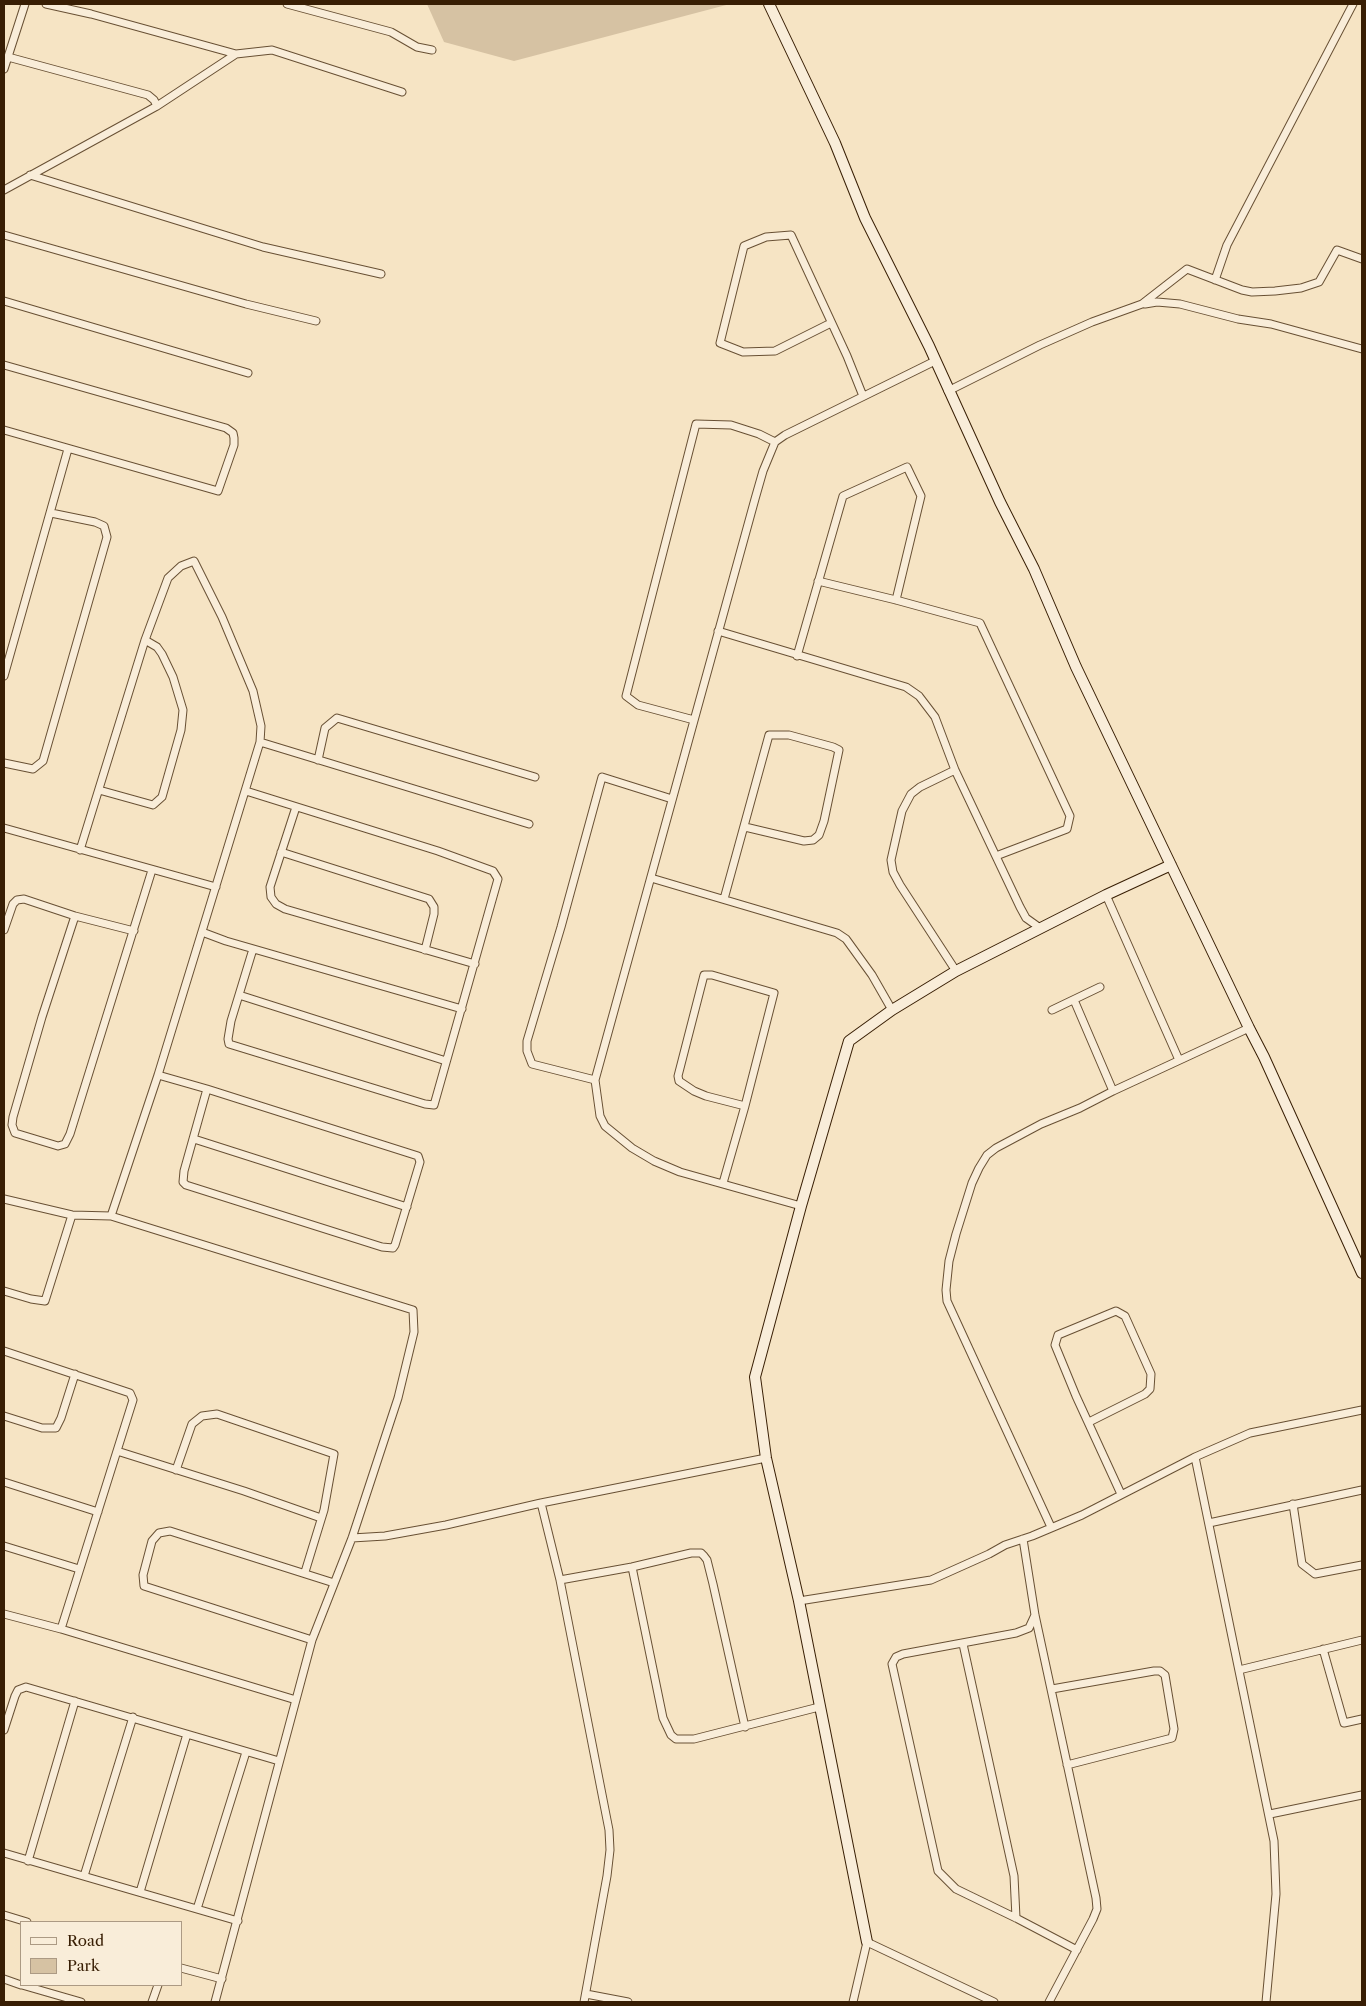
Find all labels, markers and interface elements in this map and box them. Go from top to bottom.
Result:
legend [20,1921,182,1986]
text: Road [67,1931,104,1950]
text: Park [67,1956,100,1975]

